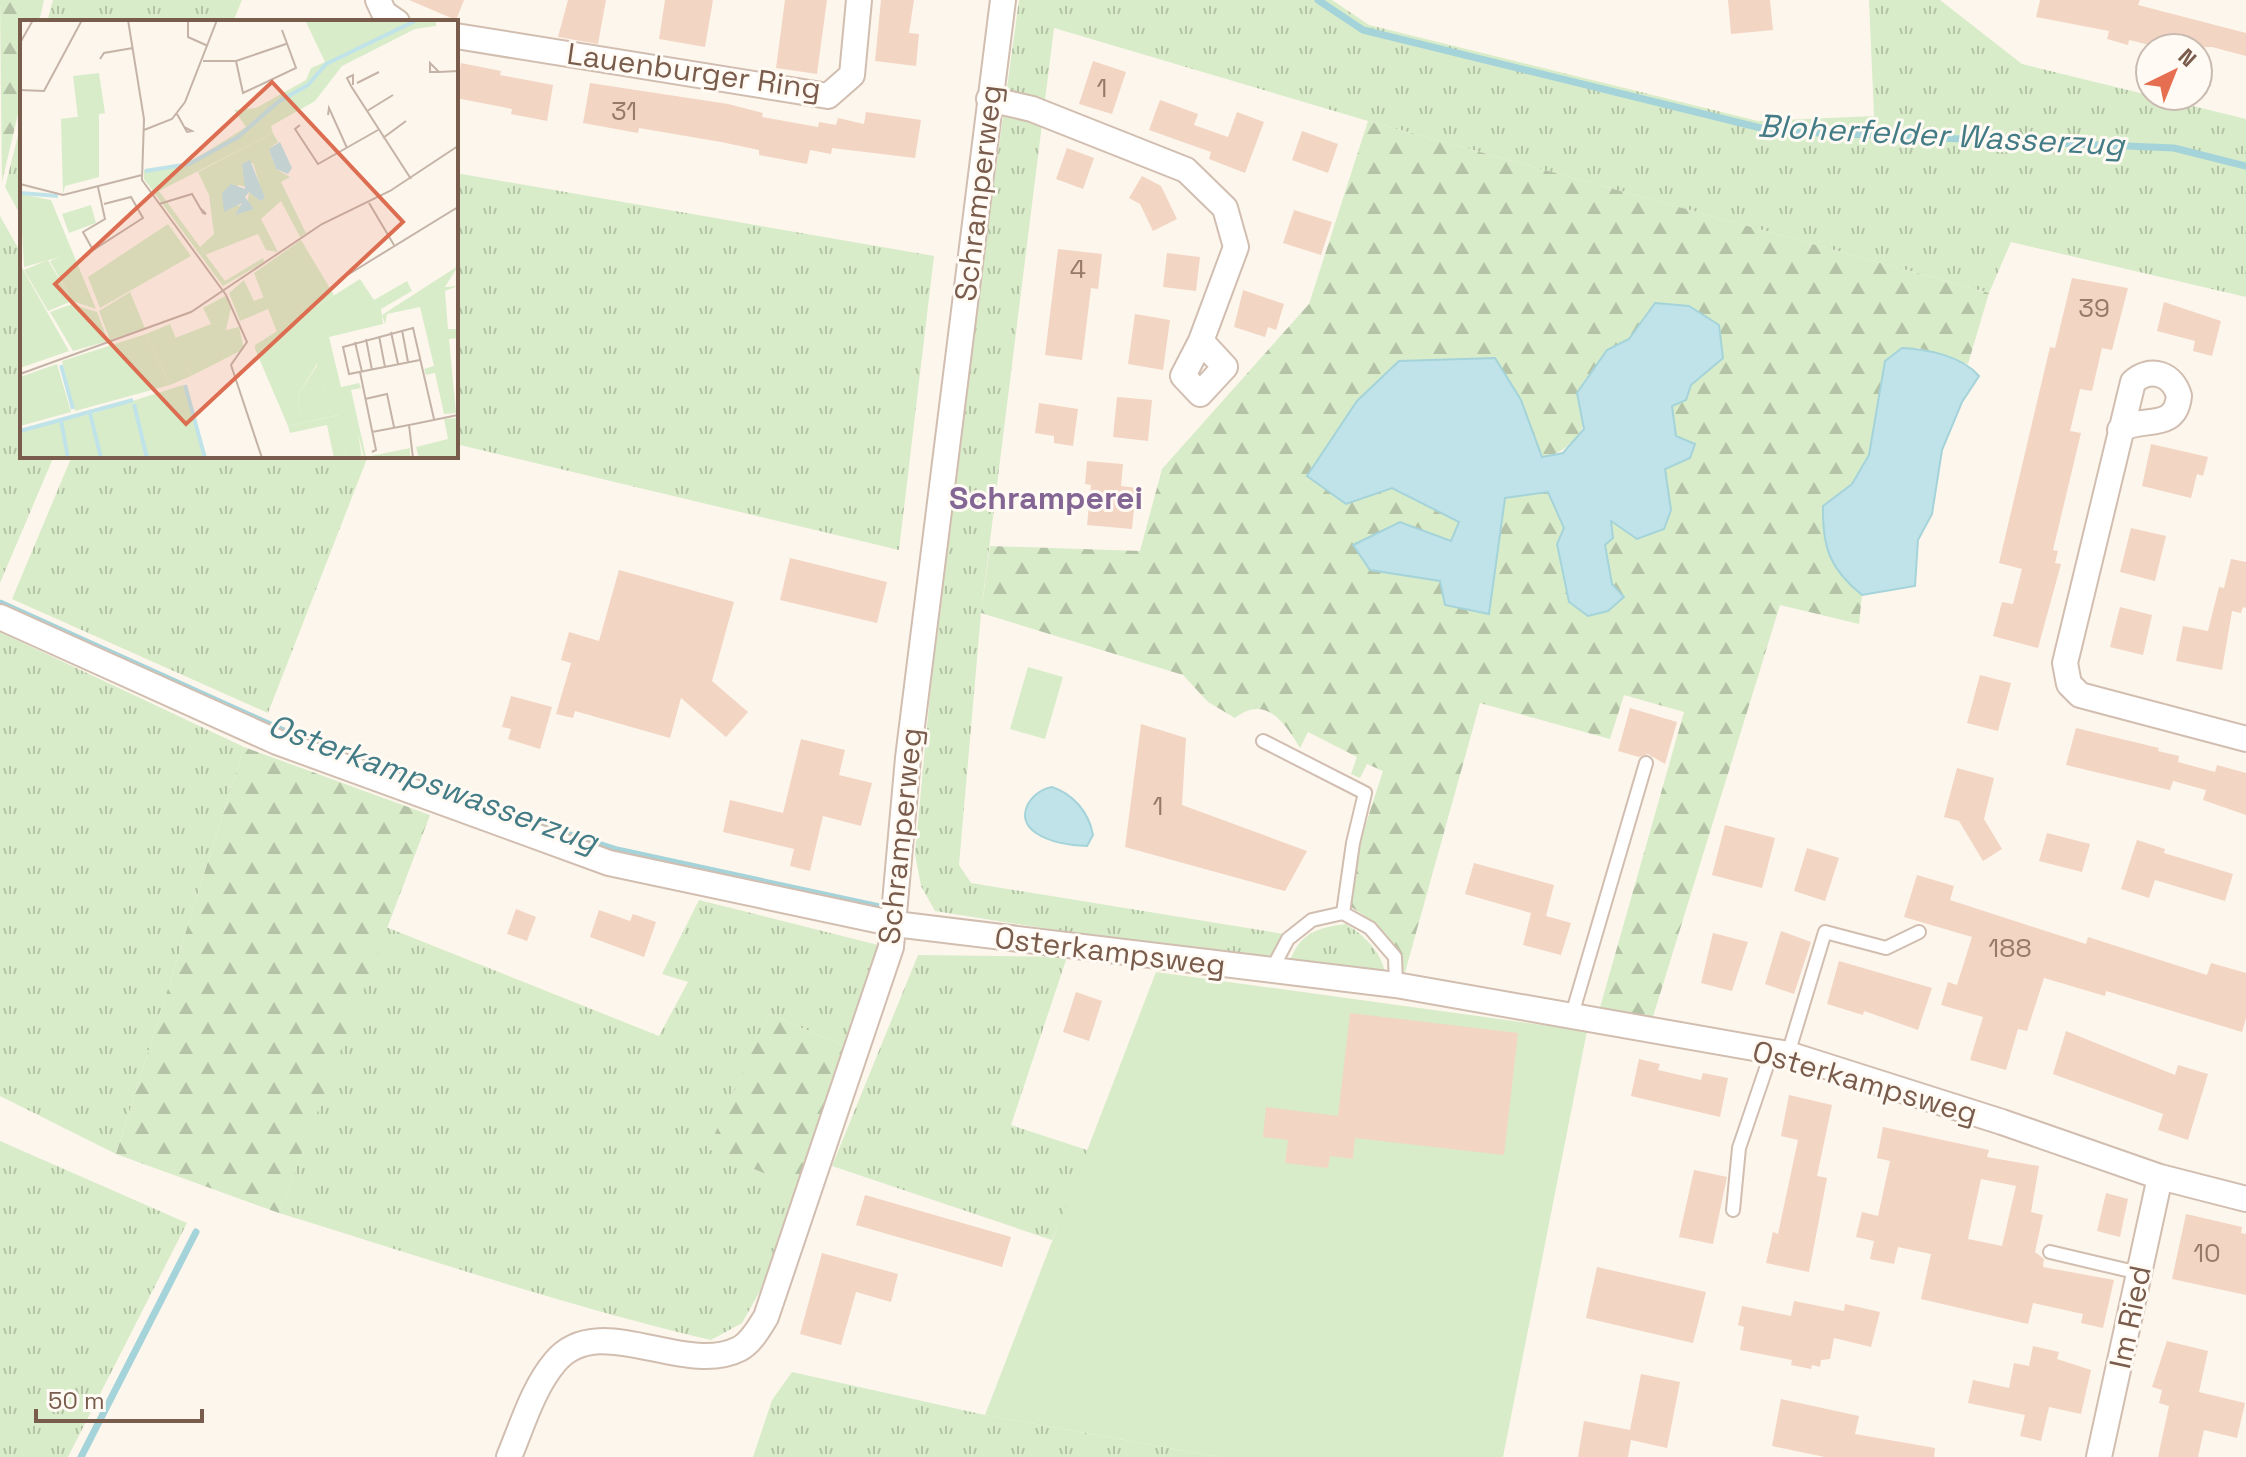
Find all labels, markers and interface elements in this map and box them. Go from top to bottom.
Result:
inset map [20,20,458,458]
north arrow [2134,32,2214,112]
street label: Lauenburger Ring [564,34,824,108]
text: N [2173,42,2203,73]
house number: 1 [1097,71,1107,105]
street label: Schramperweg [945,83,1011,303]
house number: 31 [611,94,637,128]
water label: Bloherfelder Wasserzug [1757,105,2127,165]
house number: 4 [1070,252,1086,286]
house number: 39 [2078,291,2110,325]
district label: Schramperei [949,478,1143,518]
water label: Osterkampswasserzug [263,705,605,862]
street label: Schramperweg [869,726,931,946]
house number: 1 [1153,789,1163,823]
street label: Osterkampsweg [992,917,1228,985]
house number: 188 [1988,931,2032,965]
street label: Osterkampsweg [1748,1031,1982,1133]
house number: 10 [2193,1236,2221,1270]
street label: Im Ried [2100,1262,2160,1372]
scale bar [36,1373,202,1423]
text: 50 m [48,1385,105,1416]

